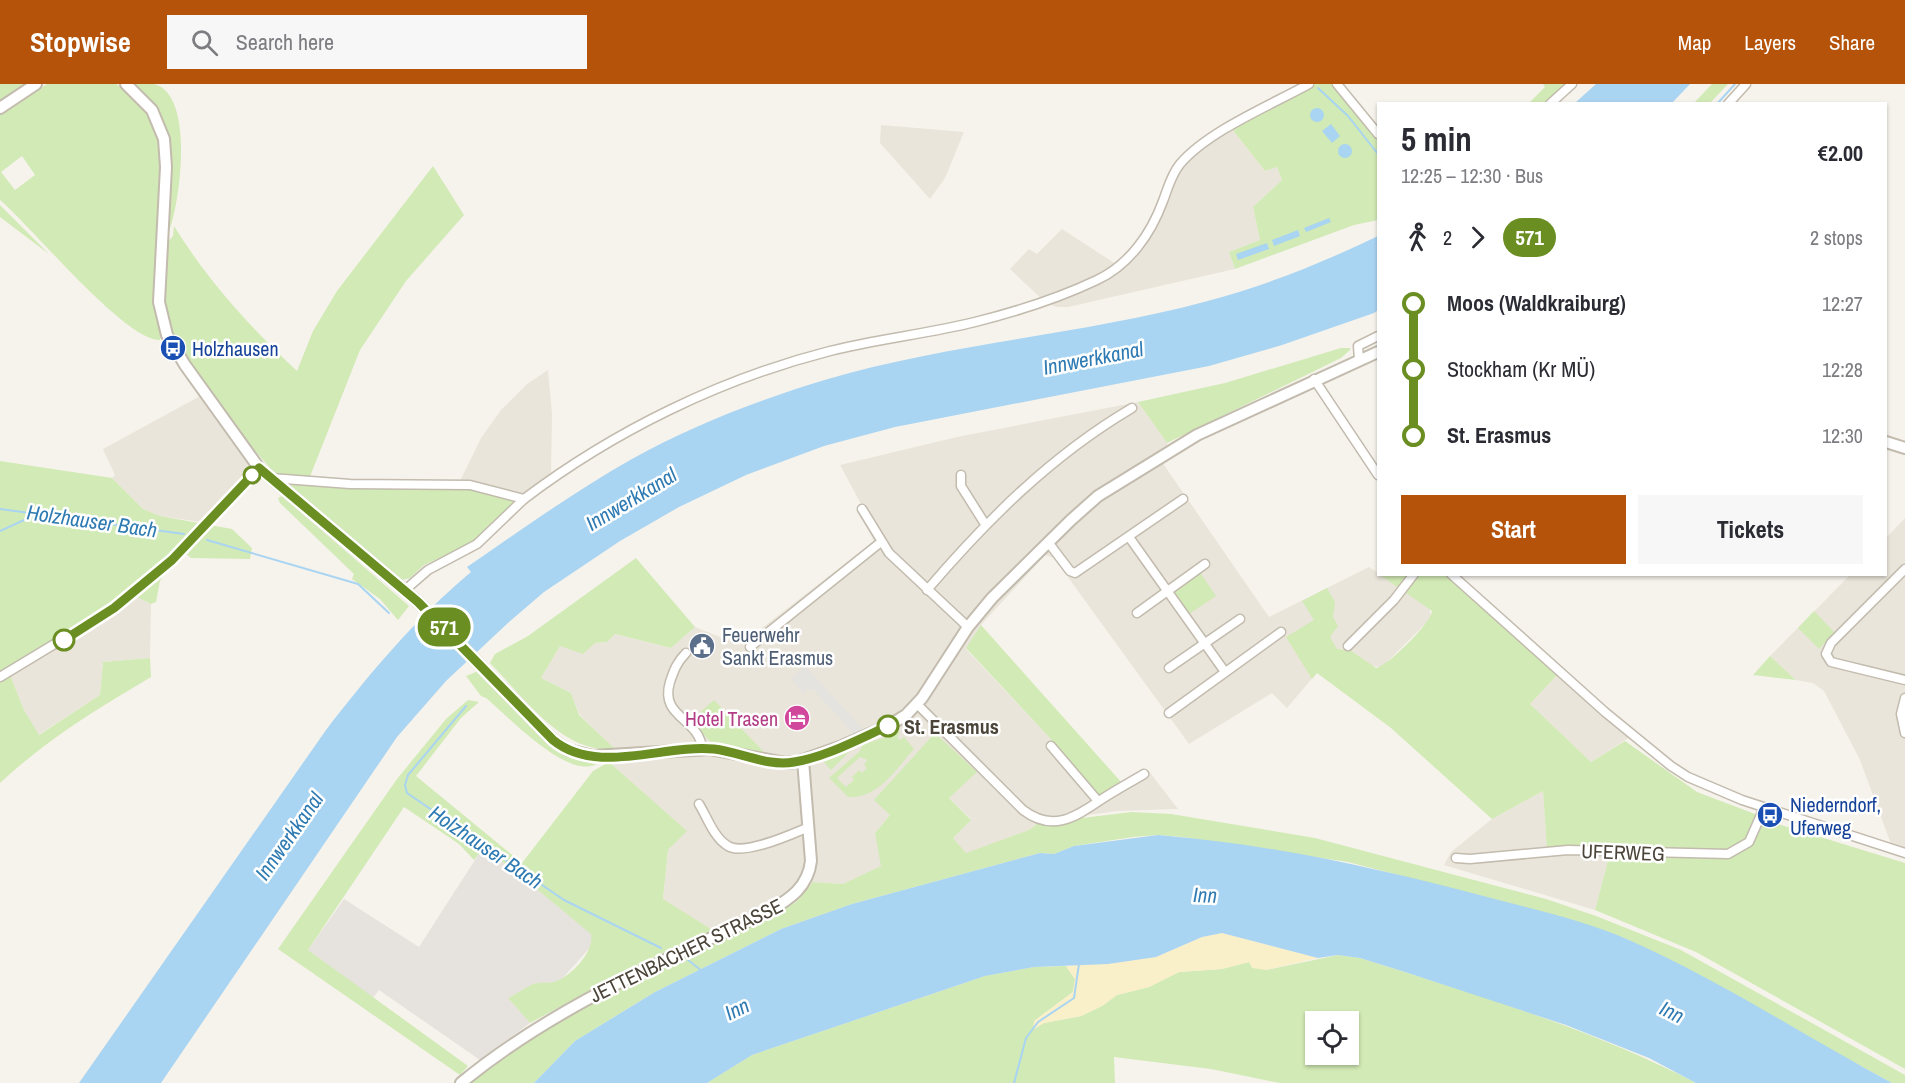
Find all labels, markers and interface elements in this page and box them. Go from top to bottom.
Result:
search box [167,15,587,69]
text: Stopwise [30,23,131,61]
icon: search [188,26,221,59]
text: Search here [236,27,334,57]
text: Map [1678,28,1711,57]
text: Layers [1744,28,1796,57]
text: Share [1829,28,1875,57]
text: 5 min [1401,117,1472,161]
text: €2.00 [1818,138,1863,168]
text: 12:25 – 12:30 · Bus [1401,162,1543,189]
icon: walk [1401,221,1434,254]
icon: forward [1461,221,1494,254]
text: 571 [1515,223,1544,252]
text: 2 [1443,224,1452,251]
text: 2 stops [1810,224,1863,251]
text: Moos (Waldkraiburg) [1447,288,1626,318]
text: 12:27 [1822,290,1863,317]
bus stop icon: Holzhausen [158,333,188,363]
water label: Innwerkkanal [1040,334,1147,382]
place label: Holzhausen [192,335,279,362]
text: Stockham (Kr MÜ) [1447,354,1595,384]
text: 12:28 [1822,356,1863,383]
text: St. Erasmus [1447,420,1551,450]
text: 12:30 [1822,422,1863,449]
water label: Innwerkkanal [580,460,683,538]
unlabelled marker [243,466,261,484]
button: Start [1401,495,1626,564]
button: Tickets [1638,495,1863,564]
water label: Holzhauser Bach [25,498,159,544]
line badge: 571 [410,608,478,646]
text: 571 [430,613,458,642]
place label: Feuerwehr Sankt Erasmus [722,621,833,671]
unlabelled marker [53,629,75,651]
public building icon: Feuerwehr Sankt Erasmus [687,631,717,661]
hotel icon: Hotel Trasen [782,703,812,733]
place label: Hotel Trasen [685,705,778,732]
place label: St. Erasmus [904,713,999,740]
marker: St. Erasmus [877,715,899,737]
water label: Innwerkkanal [248,785,331,886]
place label: Niederndorf, Uferweg [1790,791,1881,841]
water label: Holzhauser Bach [424,798,548,896]
bus stop icon: Niederndorf, Uferweg [1755,800,1785,830]
street label: UFERWEG [1581,837,1665,867]
water label: Inn [1193,880,1217,910]
street label: JETTENBACHER STRASSE [585,892,787,1008]
water label: Inn [720,991,754,1027]
water label: Inn [1655,994,1689,1030]
map controls [1305,1011,1359,1065]
button: locate [1305,1011,1359,1065]

